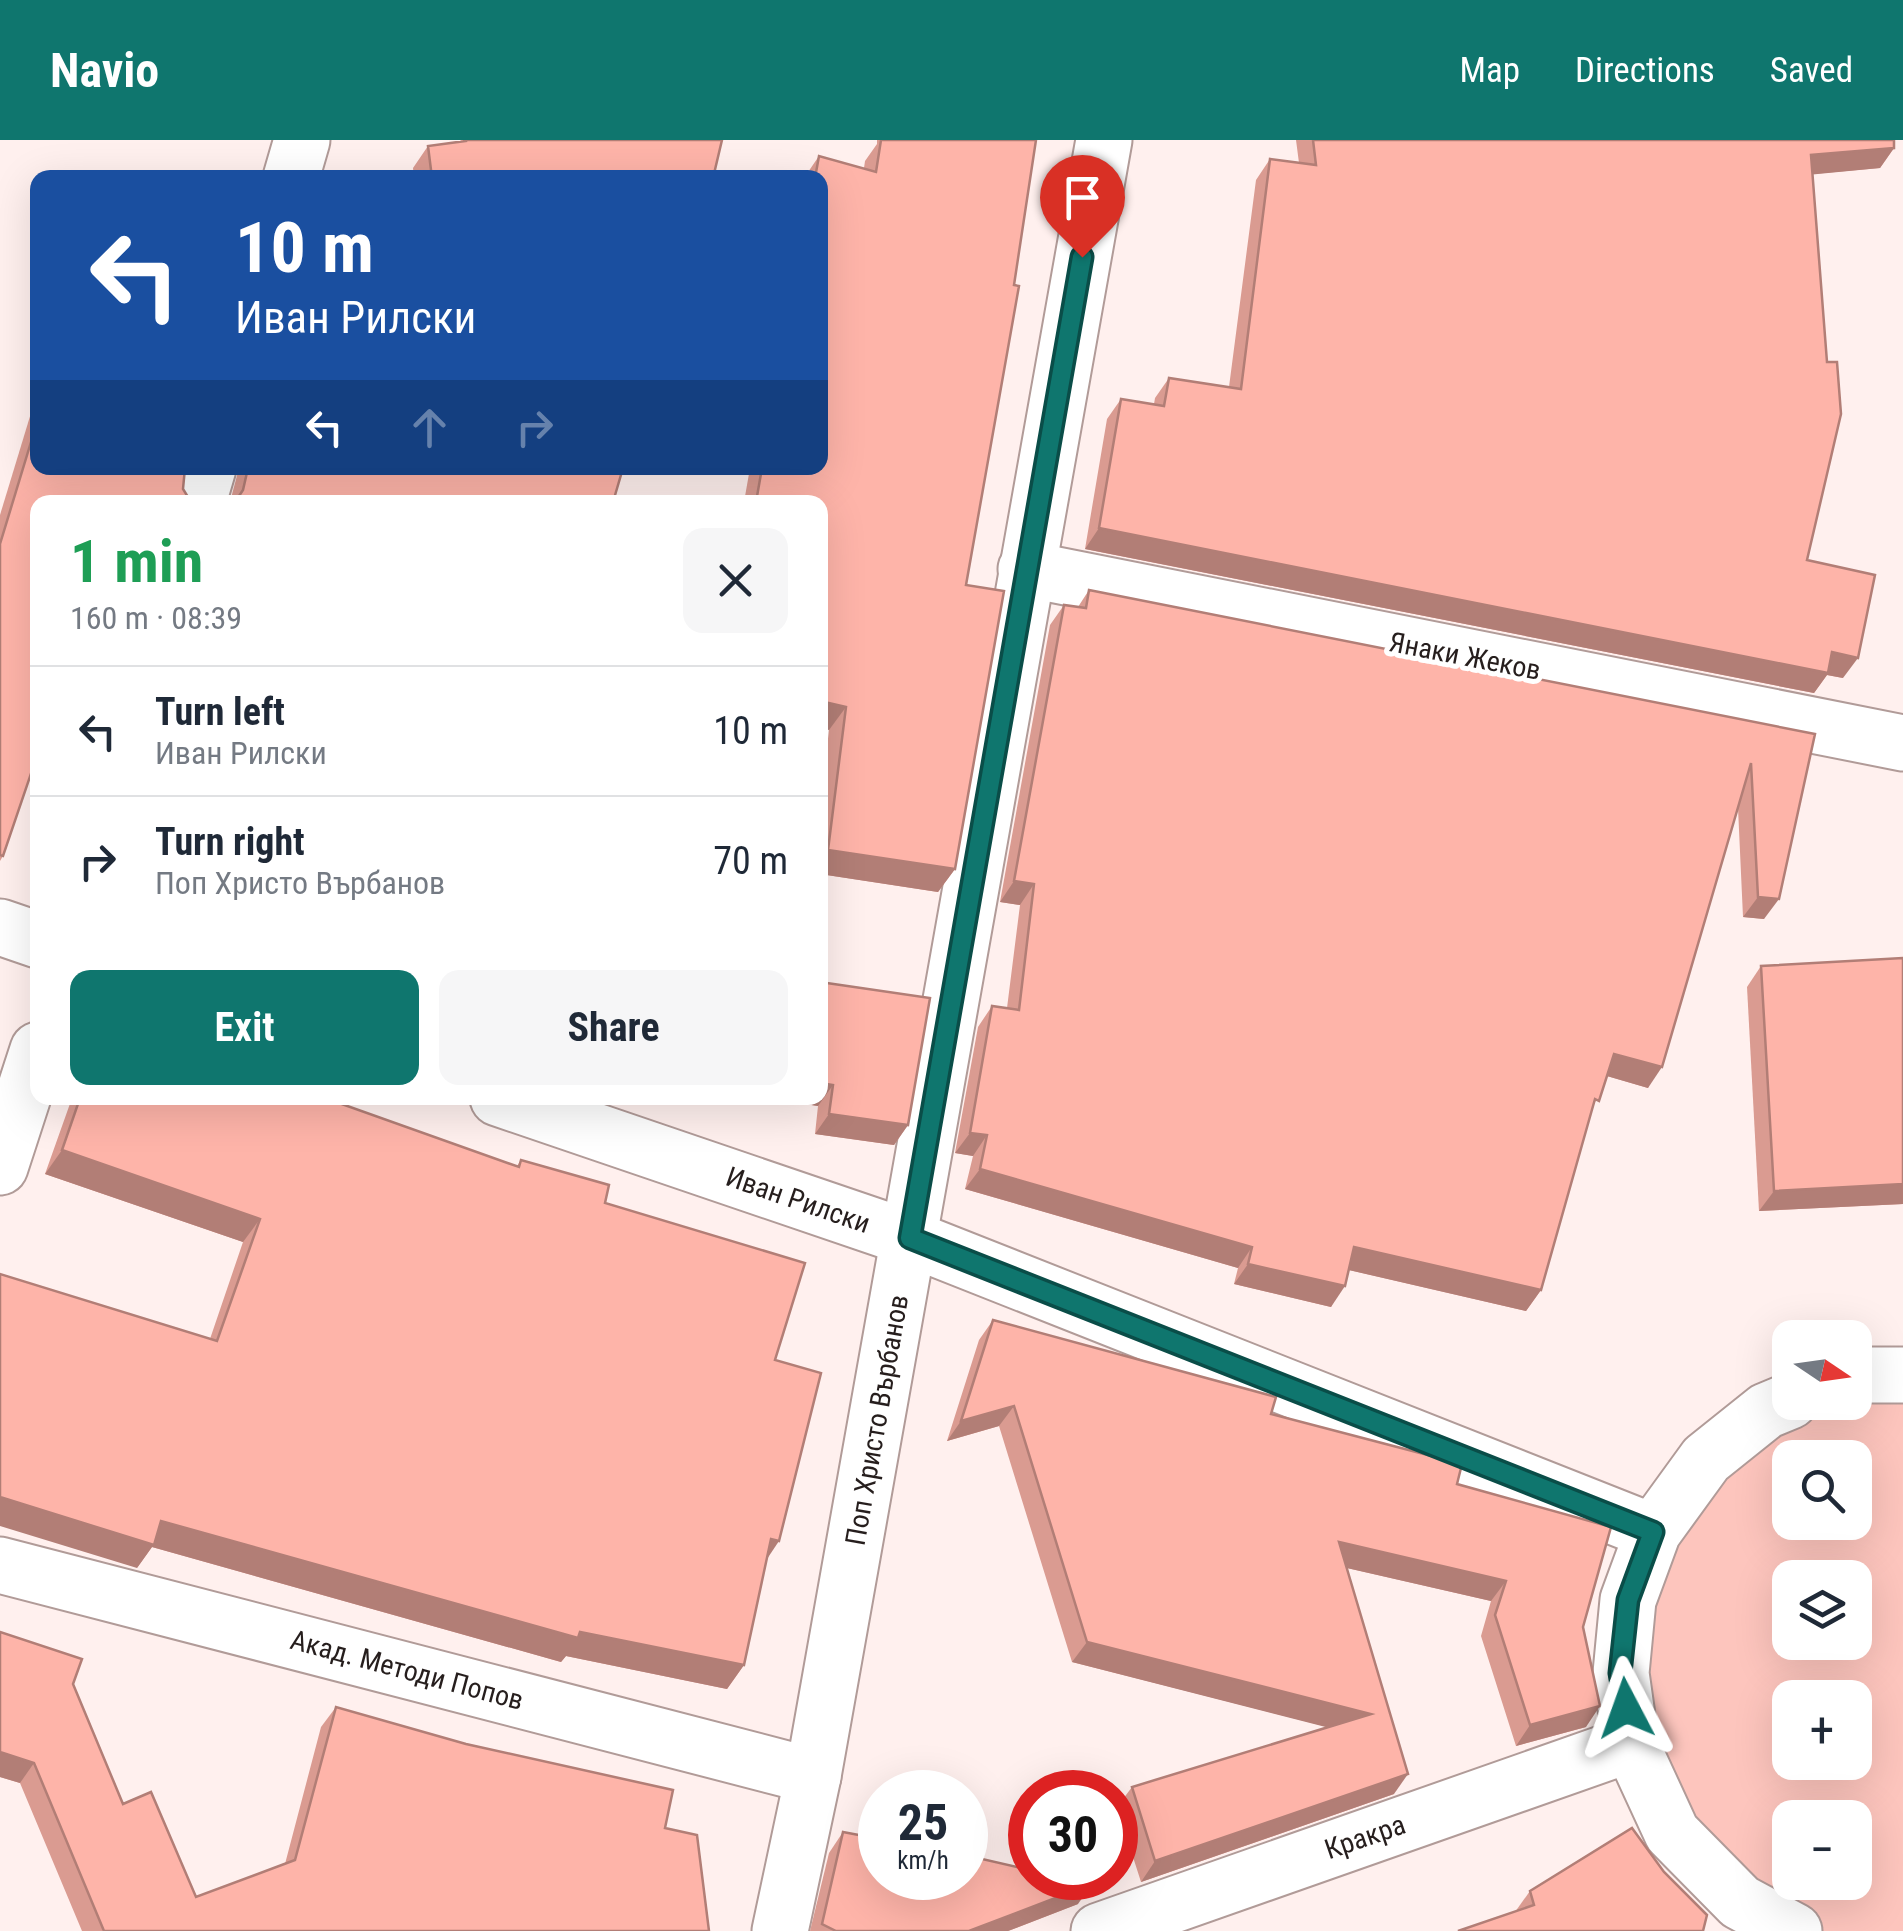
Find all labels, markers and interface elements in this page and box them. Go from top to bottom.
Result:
text: Navio [50,42,159,99]
text: Map [1460,50,1520,91]
text: Directions [1575,50,1715,91]
text: Saved [1770,50,1853,91]
pin [1040,155,1125,258]
icon: arrive [1055,170,1110,225]
text: 10 m [235,207,374,289]
icon: left [70,210,200,340]
text: Иван Рилски [235,291,476,344]
icon: left [297,400,352,455]
icon: ahead [402,400,457,455]
icon: right [507,400,562,455]
text: 1 min [70,526,203,597]
button: close [683,528,788,633]
text: 160 m · 08:39 [70,599,242,637]
street label: Янаки Жеков [1386,625,1544,687]
text: Turn left [155,690,285,734]
icon: left [70,704,125,759]
text: 10 m [713,709,788,753]
text: Иван Рилски [155,734,327,772]
text: Turn right [155,820,305,864]
icon: right [70,834,125,889]
text: 70 m [713,839,788,883]
text: Поп Христо Върбанов [155,864,445,902]
button: Exit [70,970,419,1085]
button: Share [439,970,788,1085]
street label: Иван Рилски [722,1160,874,1240]
street label: Поп Христо Върбанов [839,1292,915,1548]
north arrow [1772,1320,1872,1420]
map controls [1772,1320,1872,1900]
button: search [1772,1440,1872,1540]
button: layers [1772,1560,1872,1660]
street label: Акад. Методи Попов [287,1623,527,1717]
position arrow [1574,1656,1678,1760]
button: + [1772,1680,1872,1780]
speed limit sign: 30 [1008,1770,1138,1900]
text: 25 [898,1794,948,1852]
button: − [1772,1800,1872,1900]
street label: Кракра [1320,1808,1410,1866]
text: km/h [897,1846,949,1875]

